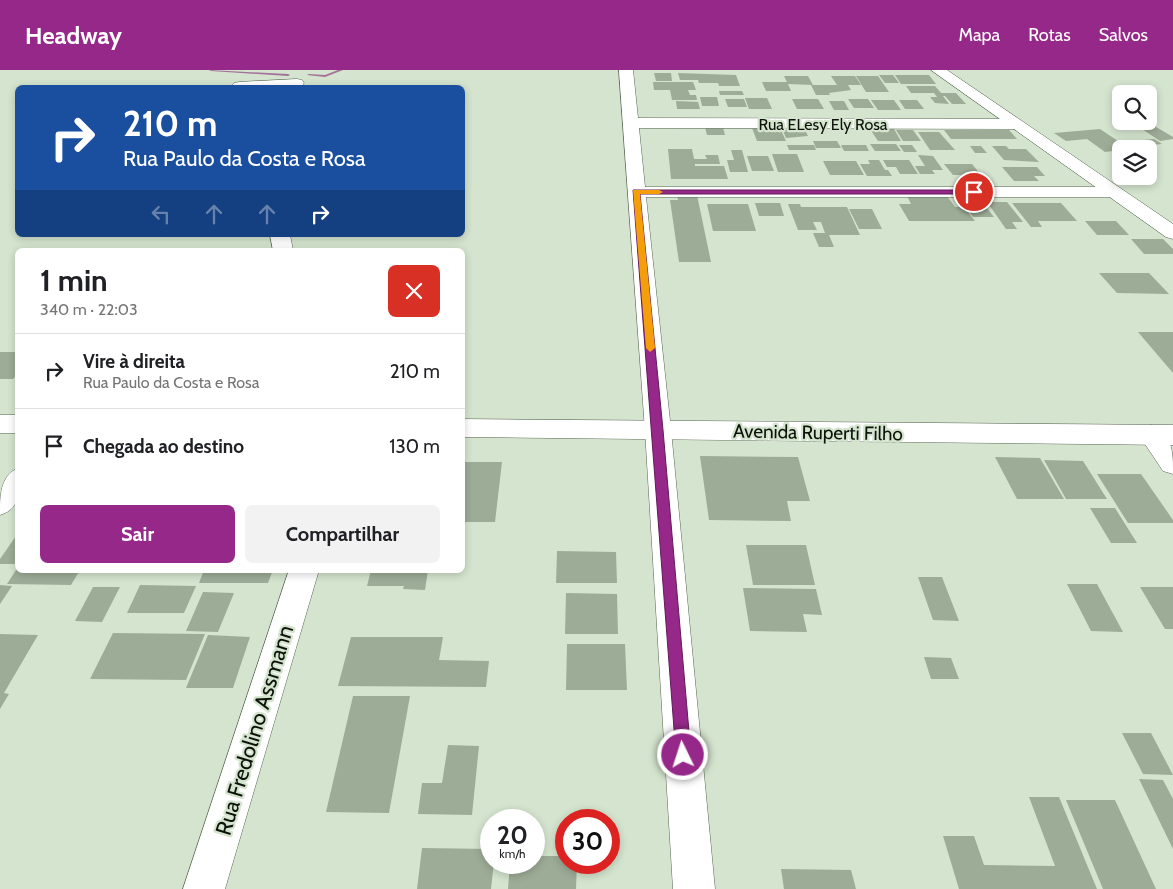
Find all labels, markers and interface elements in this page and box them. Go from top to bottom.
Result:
text: Headway [25,21,122,50]
text: Mapa [958,24,1000,46]
text: Rotas [1028,24,1071,46]
text: Salvos [1099,24,1148,46]
map controls [1112,85,1157,185]
button: search [1112,85,1157,130]
text: 210 m [123,102,217,145]
icon: right [40,105,105,170]
street label: Rua ELesy Ely Rosa [759,115,888,134]
button: layers [1112,140,1157,185]
text: Rua Paulo da Costa e Rosa [123,145,365,172]
pin [953,171,995,213]
icon: arrive [960,178,988,206]
icon: left [147,200,175,228]
icon: ahead [200,200,228,228]
icon: ahead [253,200,281,228]
icon: right [306,200,334,228]
text: 1 min [40,262,108,299]
button: close [388,265,440,317]
text: 340 m · 22:03 [40,300,138,319]
text: Vire à direita [83,350,185,373]
icon: right [40,357,68,385]
text: 210 m [390,360,440,383]
text: Rua Paulo da Costa e Rosa [83,373,259,392]
street label: Avenida Ruperti Filho [733,420,903,445]
icon: arrive [40,432,68,460]
text: Chegada ao destino [83,435,244,458]
text: 130 m [389,435,440,458]
button: Sair [40,505,235,563]
button: Compartilhar [245,505,440,563]
street label: Rua Fredolino Assmann [210,622,299,838]
position arrow [656,728,708,780]
speed limit sign: 30 [555,809,620,874]
text: 20 [497,820,528,850]
text: km/h [499,846,526,861]

